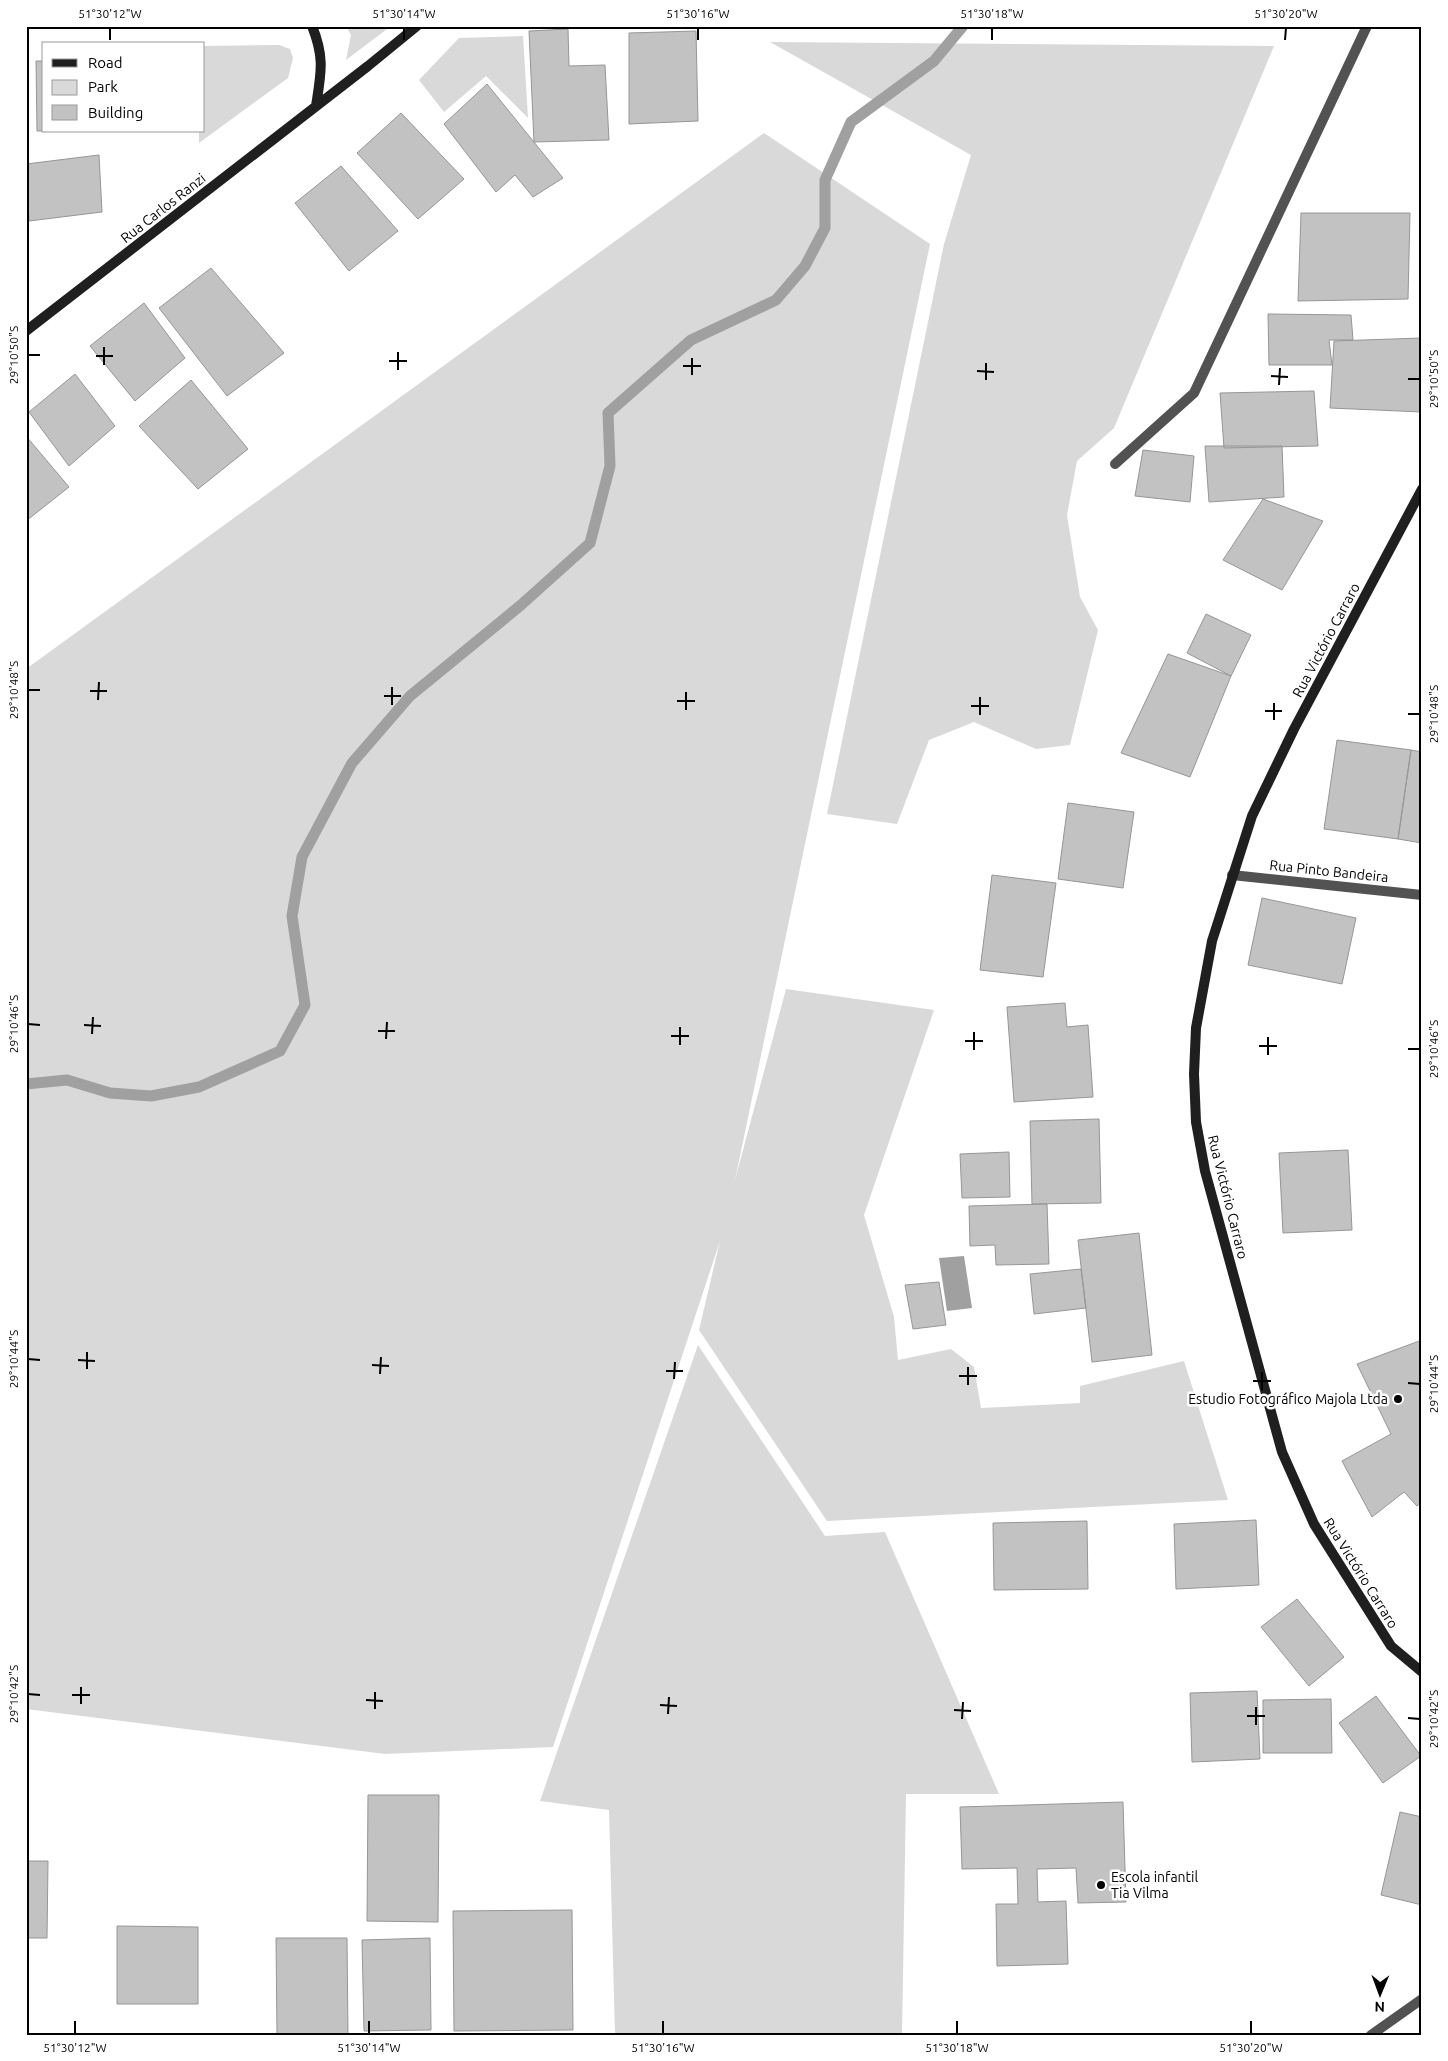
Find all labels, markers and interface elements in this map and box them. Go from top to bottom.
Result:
text: 51°30'12"W [78,7,142,20]
text: 51°30'14"W [372,7,436,20]
text: 51°30'16"W [666,7,730,20]
text: 51°30'18"W [960,7,1024,20]
text: 51°30'20"W [1254,7,1318,20]
legend [42,42,205,132]
text: Road [88,54,123,71]
text: Park [88,78,118,95]
text: Building [88,104,143,121]
street label: Rua Carlos Ranzi [117,170,209,246]
text: 29°10'50"S [7,326,20,384]
text: 29°10'50"S [1427,350,1440,408]
street label: Rua Victório Carraro [1289,580,1363,700]
text: 29°10'48"S [7,661,20,719]
text: 29°10'48"S [1427,685,1440,743]
street label: Rua Pinto Bandeira [1269,857,1389,885]
text: 29°10'46"S [7,995,20,1053]
text: 29°10'46"S [1427,1020,1440,1078]
street label: Rua Victório Carraro [1205,1133,1251,1261]
text: 29°10'44"S [7,1330,20,1388]
text: 29°10'44"S [1427,1355,1440,1413]
place label: Estudio Fotográfico Majola Ltda [1188,1391,1388,1407]
marker: Estudio Fotográfico Majola Ltda [1392,1393,1404,1405]
street label: Rua Victório Carraro [1321,1515,1401,1631]
text: 29°10'42"S [7,1665,20,1723]
text: 29°10'42"S [1427,1690,1440,1748]
place label: Escola infantil Tia Vilma [1111,1869,1198,1901]
marker: Escola infantil Tia Vilma [1095,1879,1107,1891]
north arrow [1356,1968,1406,2018]
text: N [1374,1999,1385,2015]
text: 51°30'12"W [43,2041,107,2054]
text: 51°30'14"W [337,2041,401,2054]
text: 51°30'16"W [631,2041,695,2054]
text: 51°30'18"W [925,2041,989,2054]
text: 51°30'20"W [1219,2041,1283,2054]

